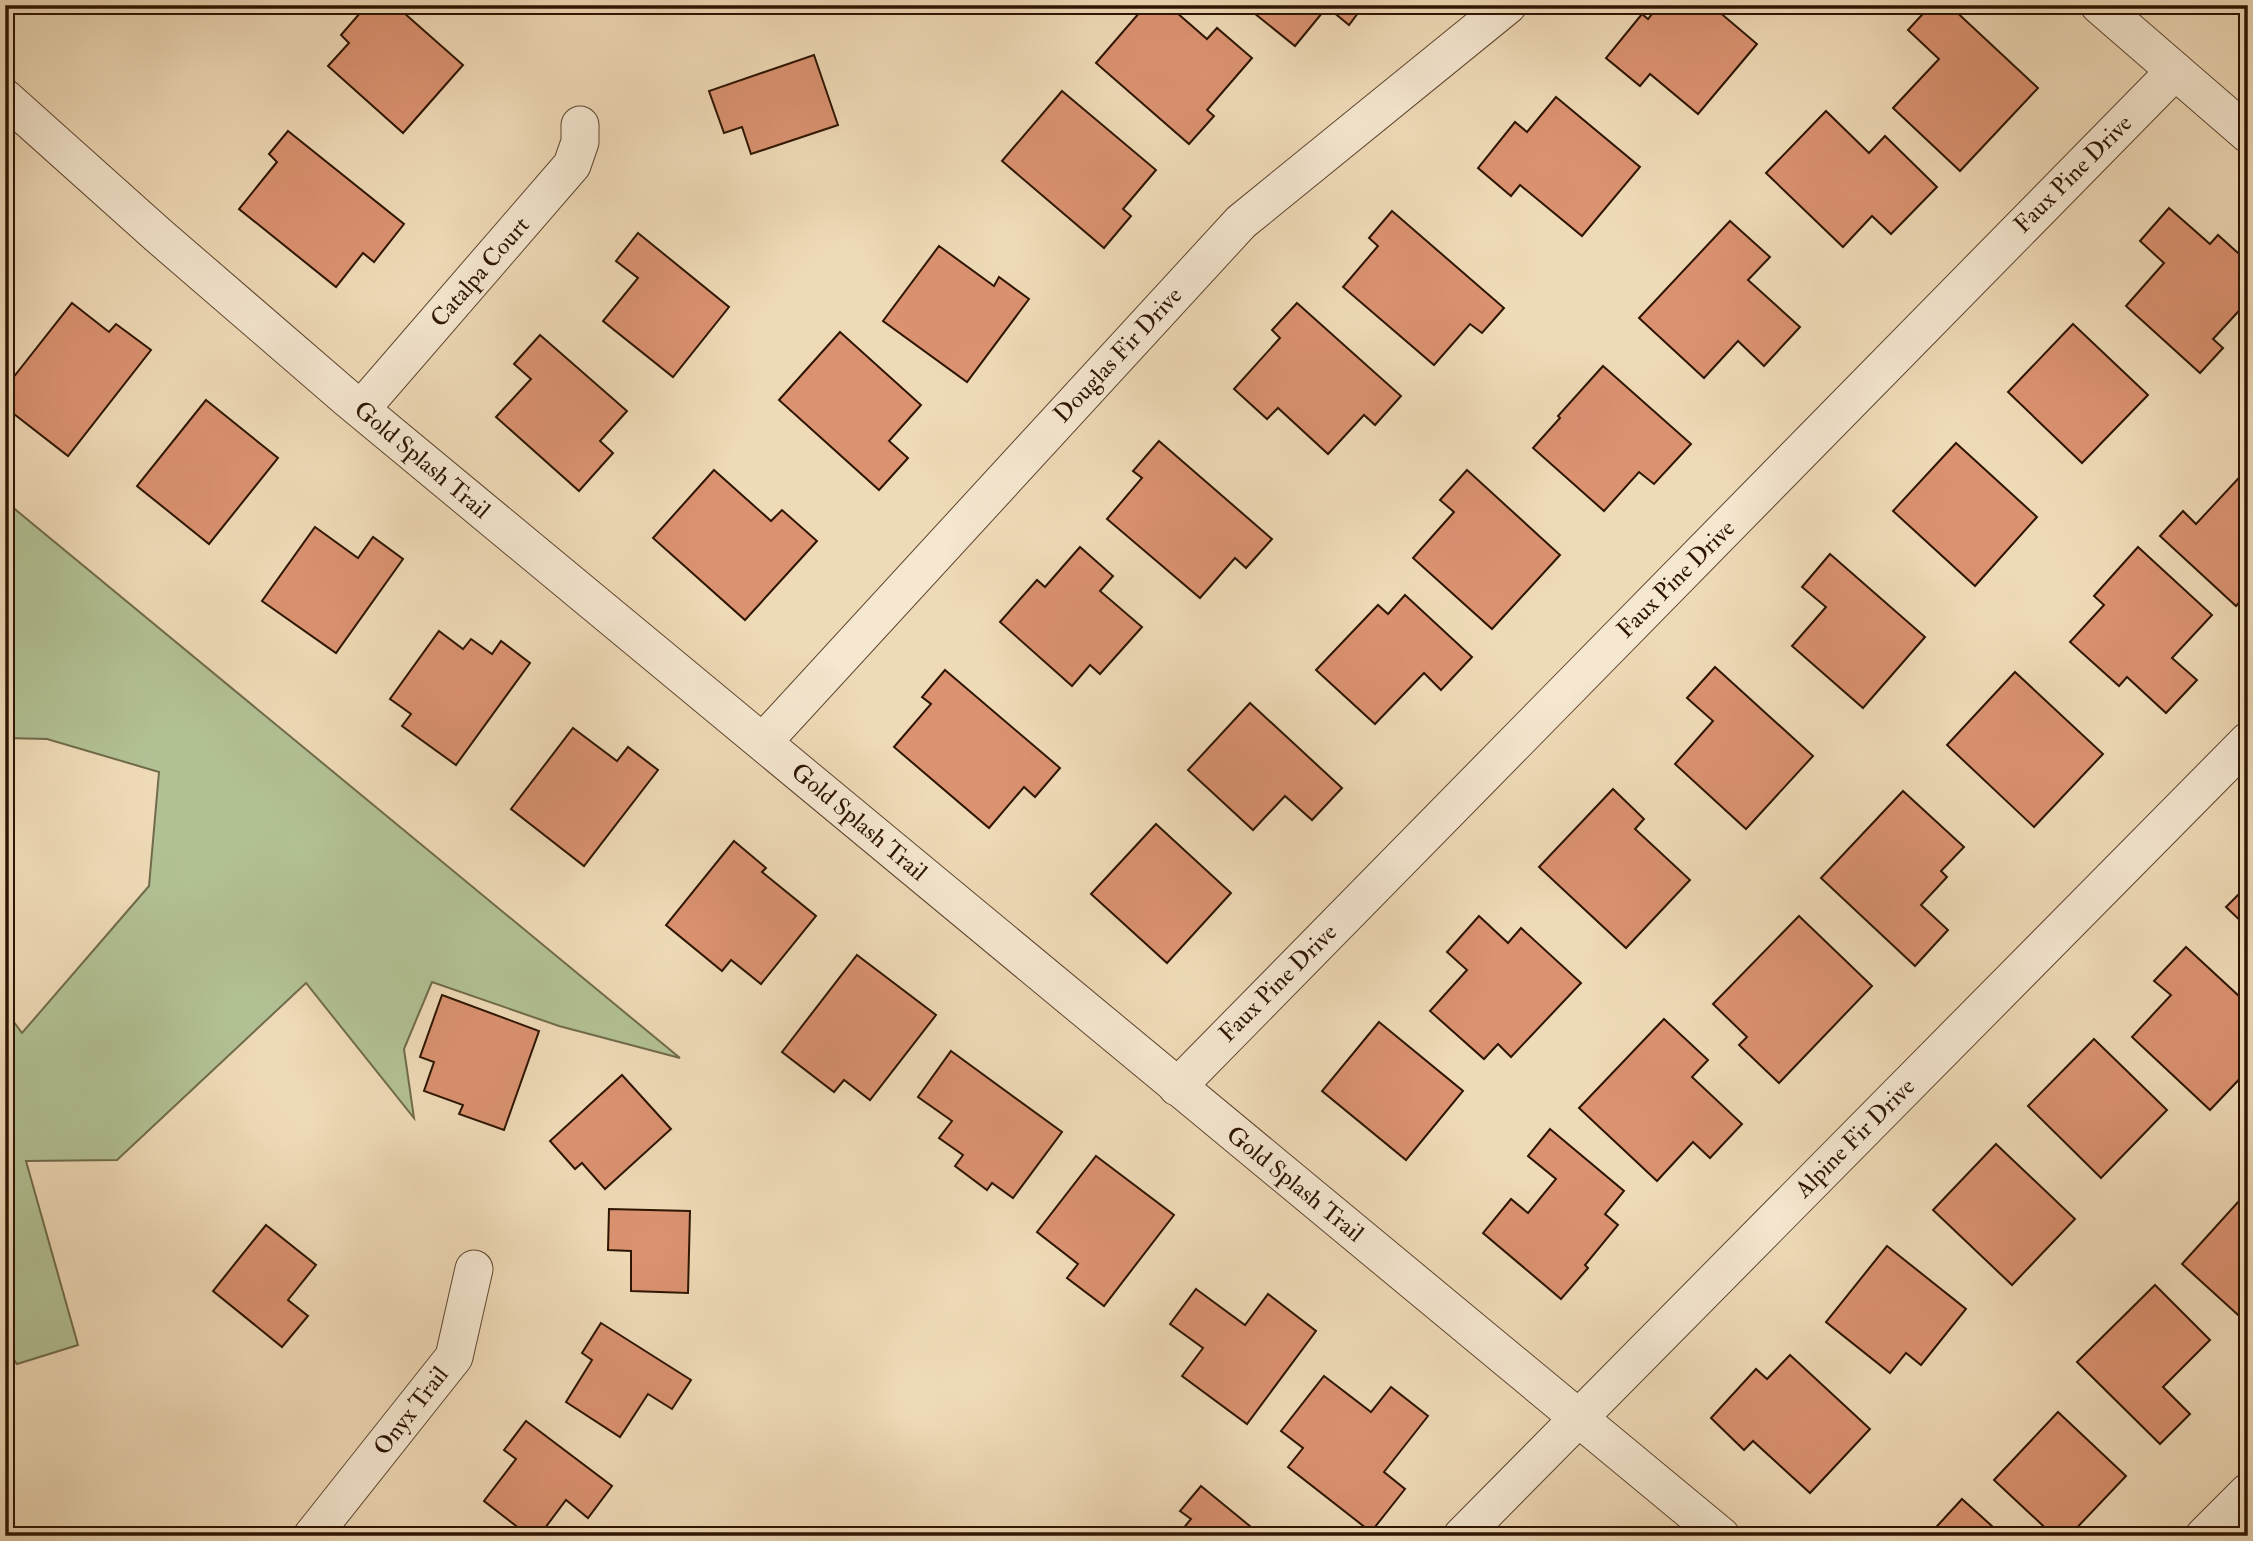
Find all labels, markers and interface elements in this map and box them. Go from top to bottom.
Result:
street label: Faux Pine Drive [2007,108,2139,240]
street label: Catalpa Court [424,210,537,334]
street label: Douglas Fir Drive [1047,280,1189,430]
street label: Gold Splash Trail [348,394,496,526]
street label: Faux Pine Drive [1610,513,1742,645]
street label: Gold Splash Trail [785,756,933,888]
street label: Faux Pine Drive [1212,917,1344,1049]
street label: Alpine Fir Drive [1788,1071,1922,1205]
street label: Gold Splash Trail [1220,1119,1370,1249]
street label: Onyx Trail [367,1360,455,1462]

